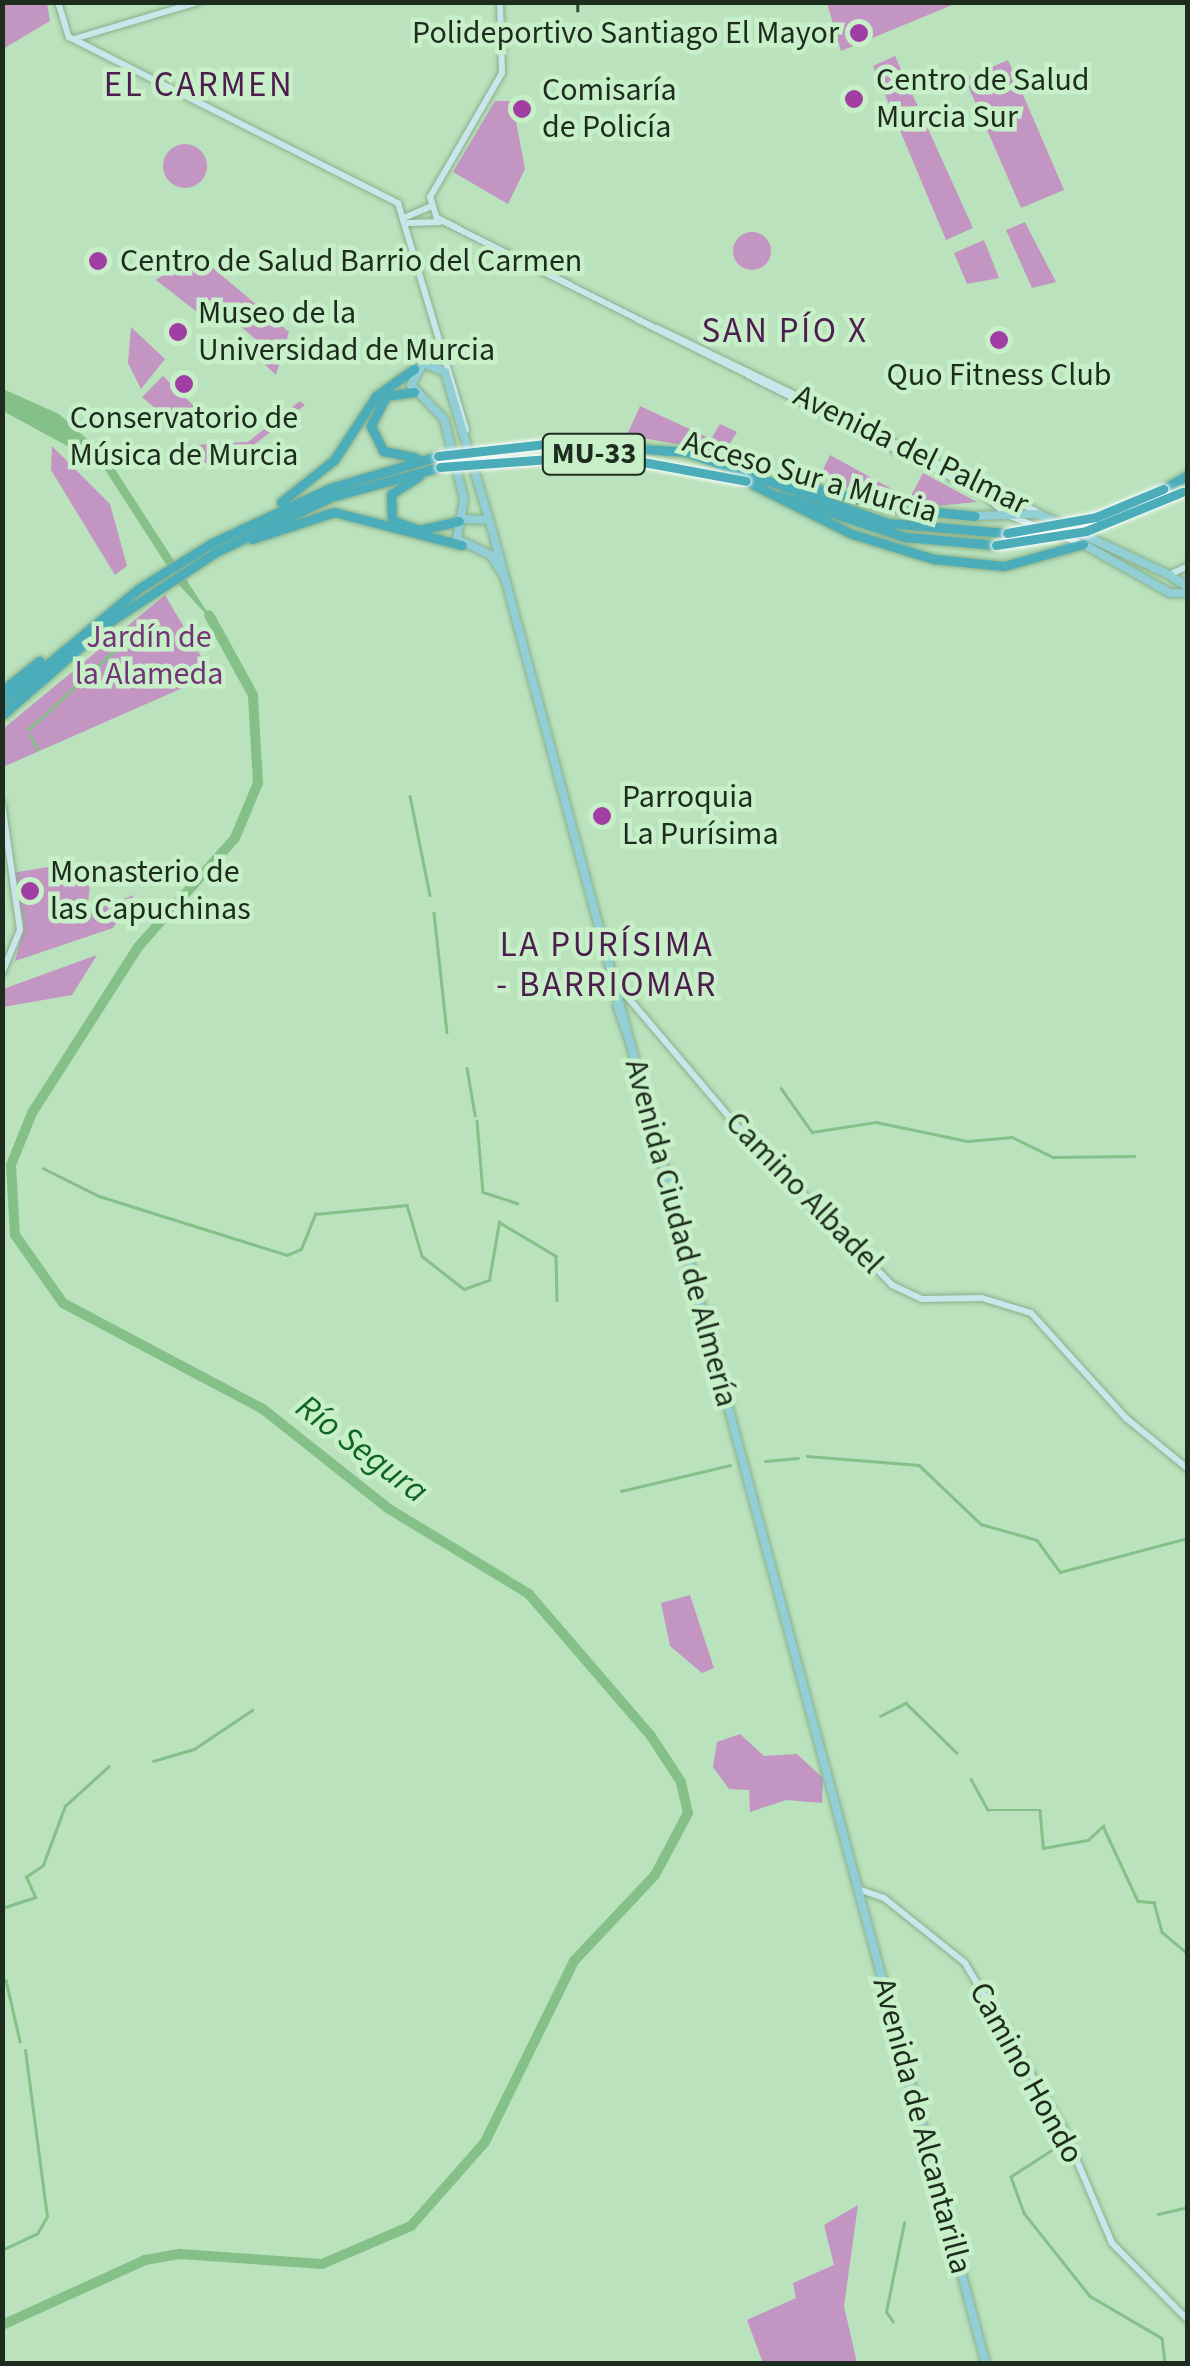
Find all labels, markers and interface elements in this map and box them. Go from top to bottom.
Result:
place label: Polideportivo Santiago El Mayor [412,14,839,52]
marker: Polideportivo Santiago El Mayor [848,22,870,44]
place label: Centro de Salud Murcia Sur [876,62,1090,137]
district label: EL CARMEN [104,64,294,106]
place label: Comisaría de Policía [542,72,677,147]
marker: Centro de Salud Murcia Sur [841,86,867,112]
marker: Comisaría de Policía [511,98,533,120]
place label: Centro de Salud Barrio del Carmen [120,242,582,280]
marker: Centro de Salud Barrio del Carmen [85,248,111,274]
place label: Museo de la Universidad de Murcia [198,295,495,370]
district label: SAN PÍO X [701,310,869,352]
marker: Museo de la Universidad de Murcia [167,321,189,343]
marker: Quo Fitness Club [988,329,1010,351]
place label: Quo Fitness Club [886,356,1112,394]
marker: Conservatorio de Música de Murcia [173,373,195,395]
street label: Avenida del Palmar [787,377,1035,523]
place label: Conservatorio de Música de Murcia [70,400,298,475]
street label: Acceso Sur a Murcia [678,422,942,532]
road number: MU-33 [542,429,646,479]
park label: Jardín de la Alameda [75,619,223,694]
place label: Parroquia La Purísima [622,779,779,854]
marker: Parroquia La Purísima [591,805,613,827]
place label: Monasterio de las Capuchinas [50,854,251,929]
marker: Monasterio de las Capuchinas [19,880,41,902]
district label: LA PURÍSIMA - BARRIOMAR [496,924,718,1006]
street label: Avenida Ciudad de Almería [616,1055,746,1411]
street label: Camino Albadel [717,1104,891,1282]
water label: Río Segura [288,1386,436,1512]
street label: Avenida de Alcantarilla [864,1974,980,2278]
street label: Camino Hondo [961,1976,1091,2170]

